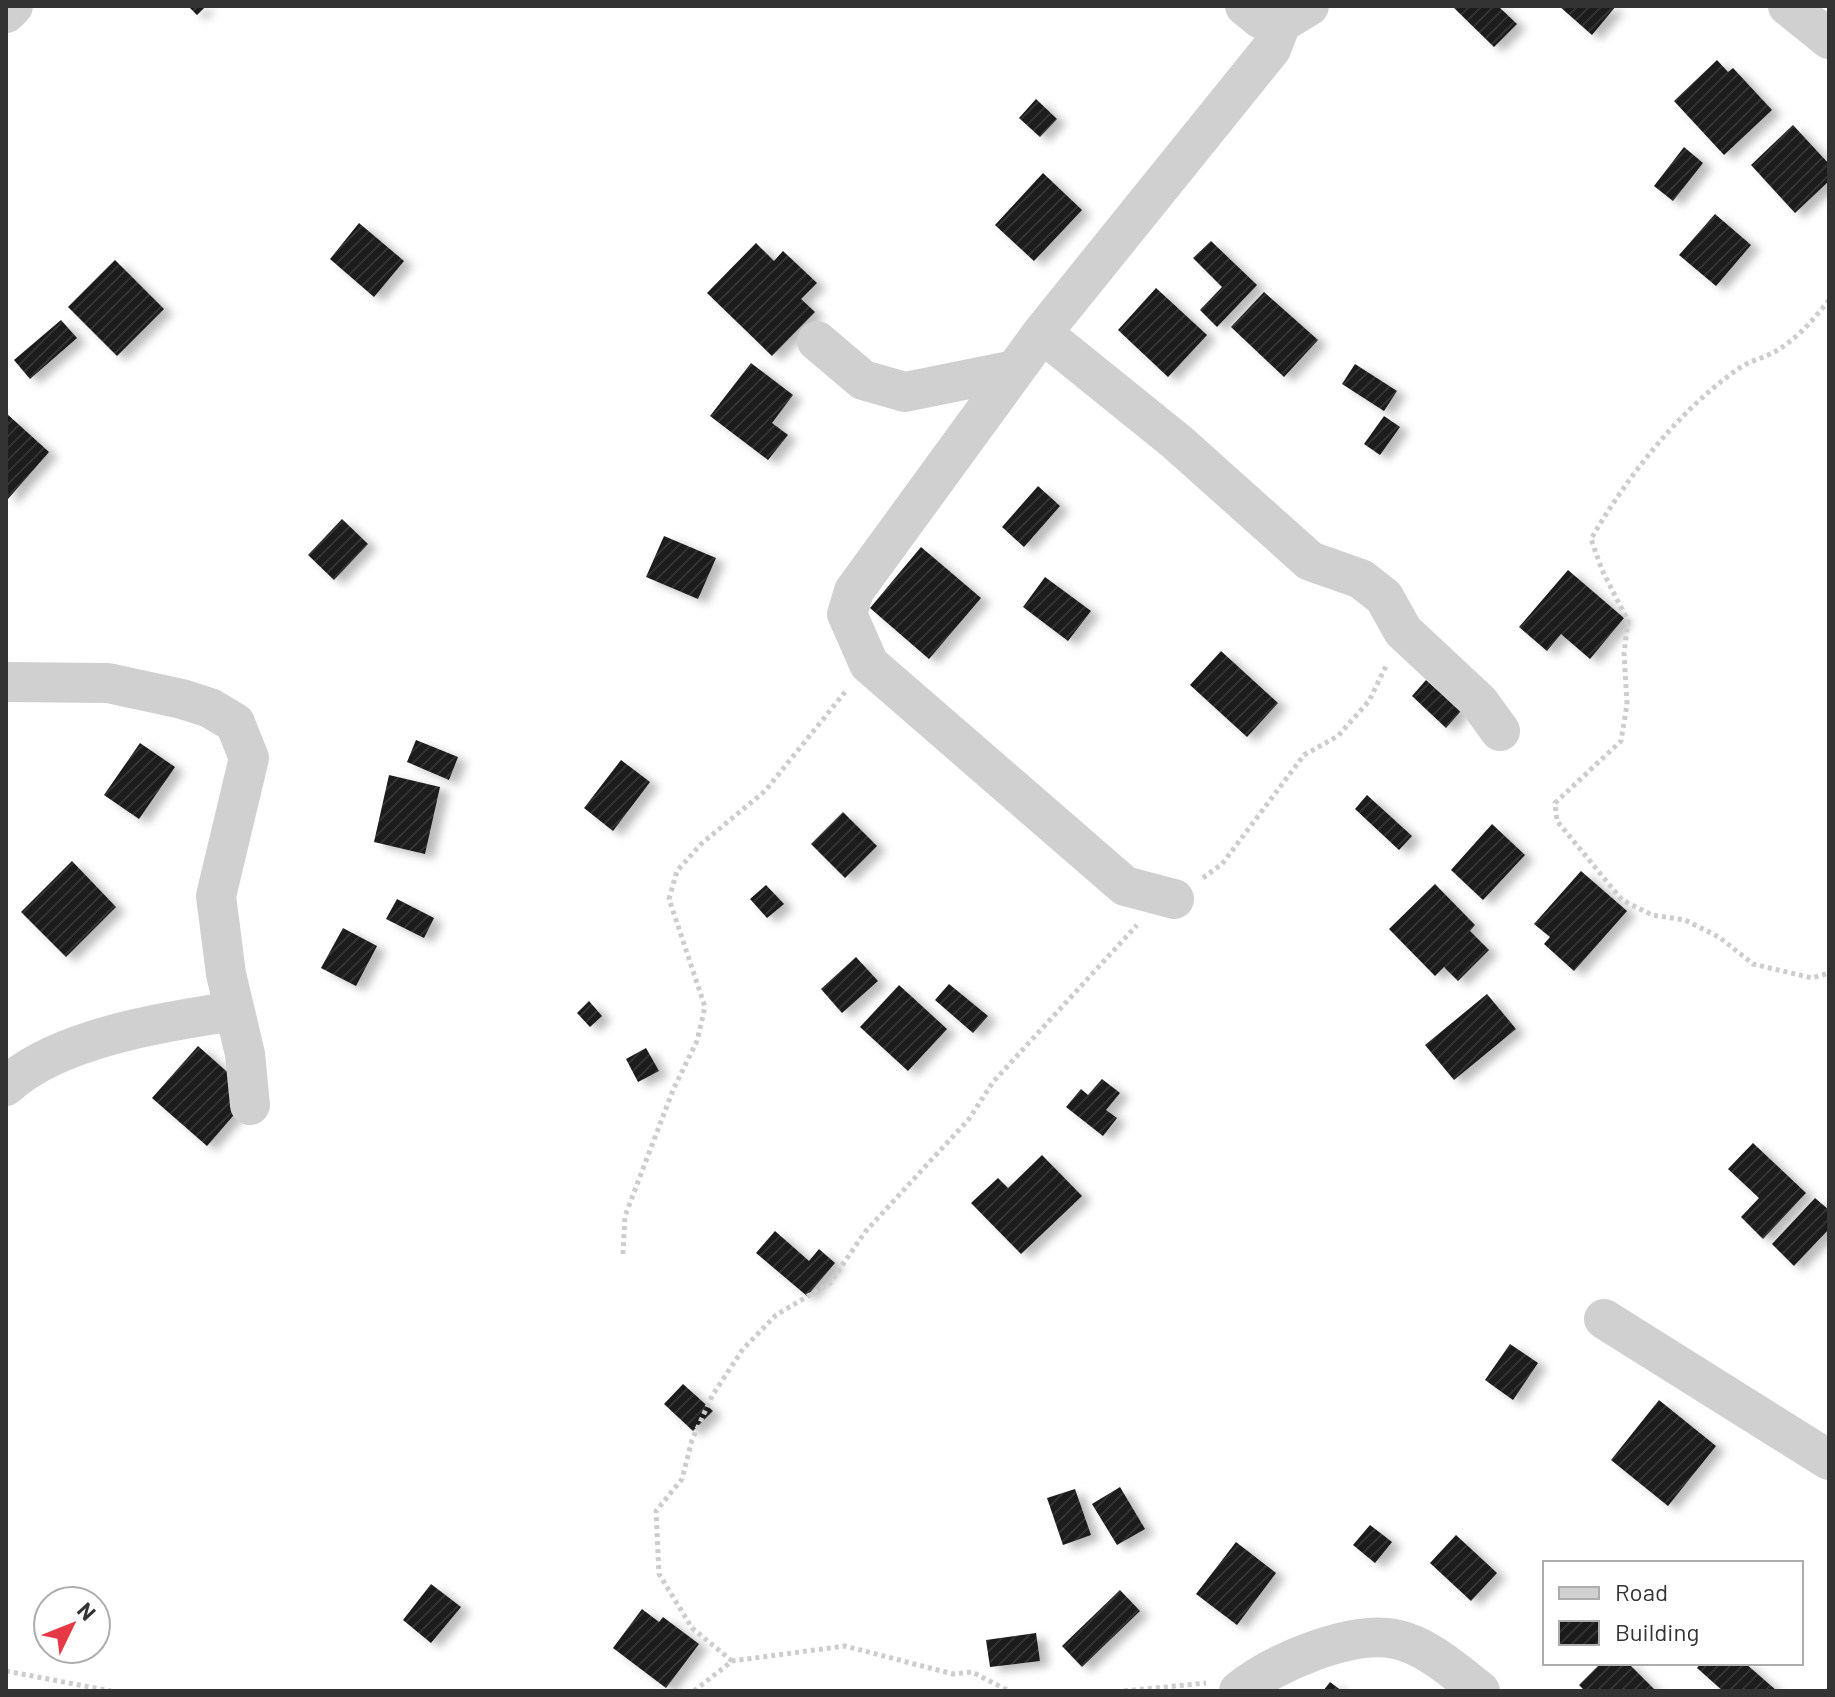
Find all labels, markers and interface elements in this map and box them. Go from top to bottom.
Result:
legend [1543,1561,1803,1665]
text: Road [1615,1577,1668,1606]
north arrow [32,1585,112,1665]
text: N [73,1596,102,1625]
text: Building [1615,1617,1699,1646]

